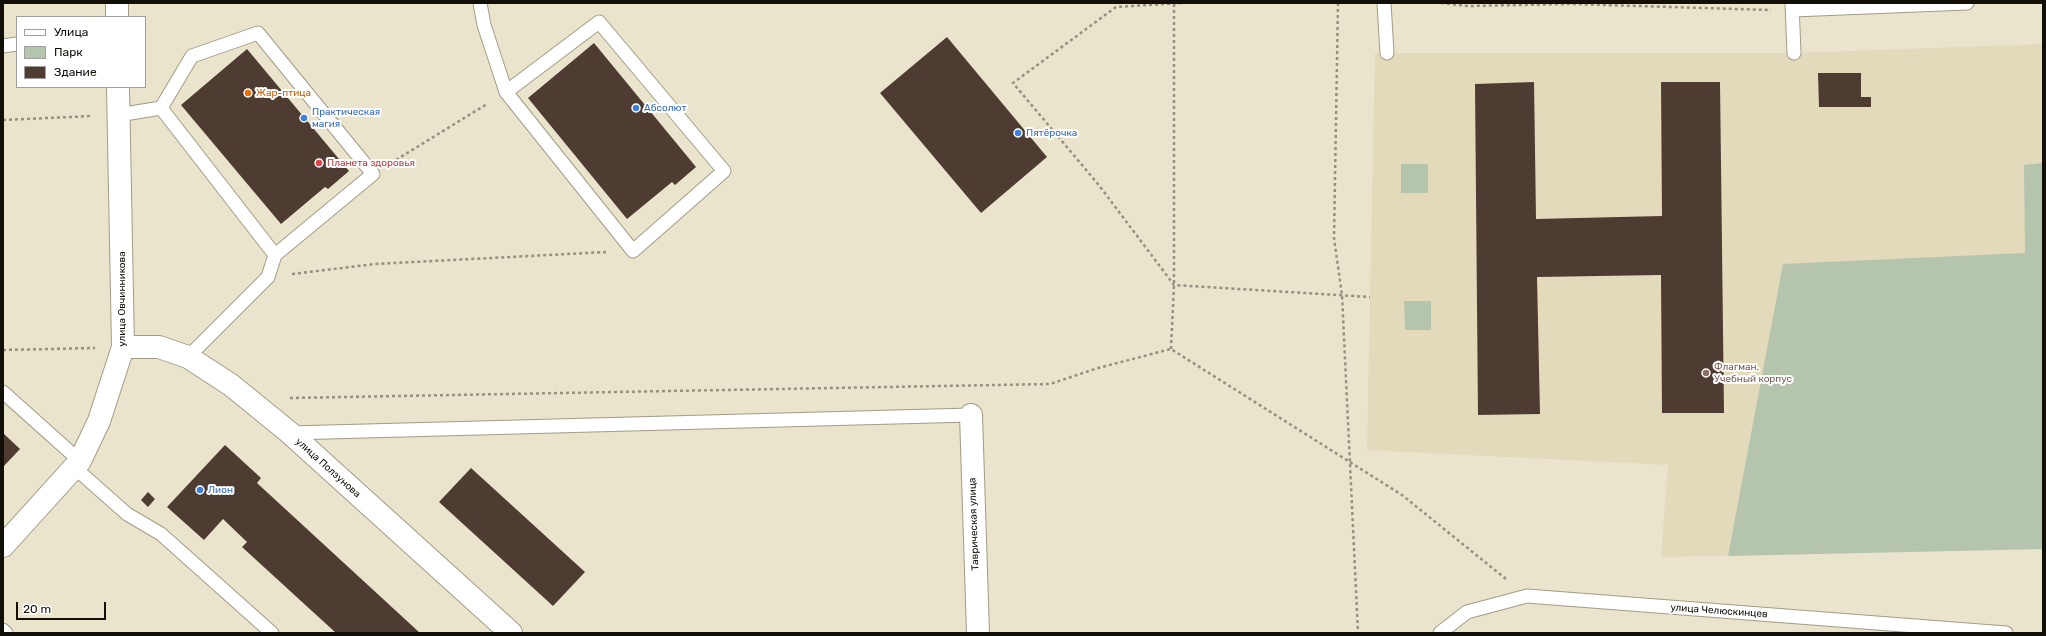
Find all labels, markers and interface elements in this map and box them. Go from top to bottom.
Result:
legend [16,16,146,88]
text: Улица [54,25,88,39]
text: Парк [54,45,83,59]
text: Здание [54,65,97,79]
place label: Жар-птица [256,87,311,99]
marker: Жар-птица [243,88,253,98]
place label: Абсолют [644,102,687,114]
marker: Абсолют [631,103,641,113]
place label: Практическая магия [312,106,380,130]
marker: Практическая магия [299,113,309,123]
place label: Пятёрочка [1026,127,1077,139]
marker: Пятёрочка [1013,128,1023,138]
place label: Планета здоровья [327,157,415,169]
marker: Планета здоровья [314,158,324,168]
street label: улица Овчинникова [116,251,128,347]
place label: Флагман. Учебный корпус [1714,361,1792,384]
marker: Флагман. Учебный корпус [1701,368,1711,378]
street label: улица Ползунова [293,436,363,500]
street label: Таврическая улица [966,477,982,571]
place label: Лион [208,484,233,496]
marker: Лион [195,485,205,495]
scale bar [18,594,108,620]
text: 20 m [23,602,51,616]
street label: улица Челюскинцев [1670,602,1768,620]

